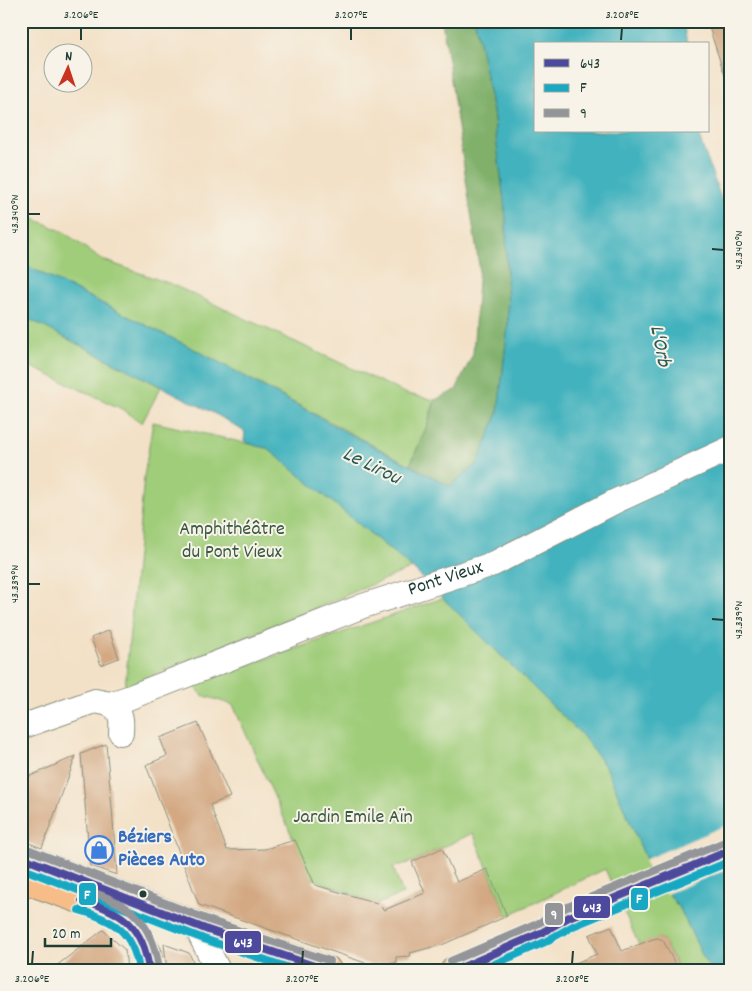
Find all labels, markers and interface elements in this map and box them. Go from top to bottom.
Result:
text: 3.206°E [64,7,99,24]
text: 3.207°E [334,7,368,24]
text: 3.208°E [605,7,639,24]
north arrow [42,42,92,92]
legend [534,42,710,132]
text: N [65,47,73,67]
text: 643 [580,54,600,76]
text: F [580,78,587,100]
text: 9 [580,104,587,126]
text: 43.340°N [7,194,24,233]
text: 43.340°N [731,230,748,269]
water label: L'Orb [640,323,678,371]
water label: Le Lirou [337,440,407,495]
park label: Amphithéâtre du Pont Vieux [179,516,285,567]
street label: Pont Vieux [405,554,487,604]
text: 43.339°N [7,565,24,603]
text: 43.339°N [731,601,748,639]
park label: Jardin Emile Aïn [293,804,413,832]
place label: Béziers Pièces Auto [118,824,205,875]
shop icon: Béziers Pièces Auto [84,835,114,865]
line badge: F [78,882,97,906]
text: F [84,886,91,906]
line badge: F [630,887,649,911]
unlabelled marker [138,889,148,899]
text: F [636,890,643,910]
line badge: 643 [573,895,611,919]
text: 643 [583,899,601,919]
line badge: 9 [544,902,564,926]
text: 9 [551,906,557,926]
scale bar [45,916,111,948]
text: 20 m [52,924,80,946]
line badge: 643 [224,930,262,954]
text: 643 [234,934,252,954]
text: 3.206°E [15,971,50,988]
text: 3.207°E [285,971,319,988]
text: 3.208°E [555,971,589,988]

